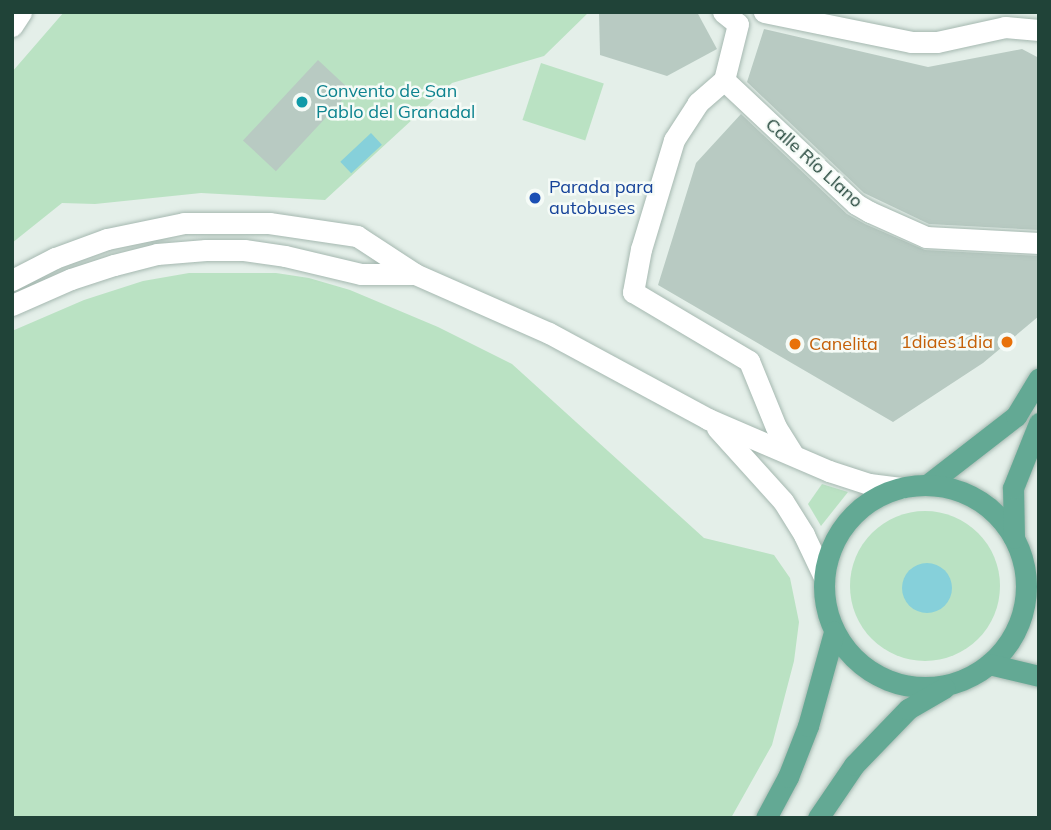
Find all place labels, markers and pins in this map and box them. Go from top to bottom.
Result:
place label: Convento de San Pablo del Granadal [316,81,475,124]
marker: Convento de San Pablo del Granadal [294,94,310,110]
place label: Parada para autobuses [549,177,653,220]
marker: Parada para autobuses [527,190,543,206]
place label: 1diaes1dia [901,331,993,353]
place label: Canelita [809,333,878,355]
marker: 1diaes1dia [999,334,1015,350]
marker: Canelita [787,336,803,352]

